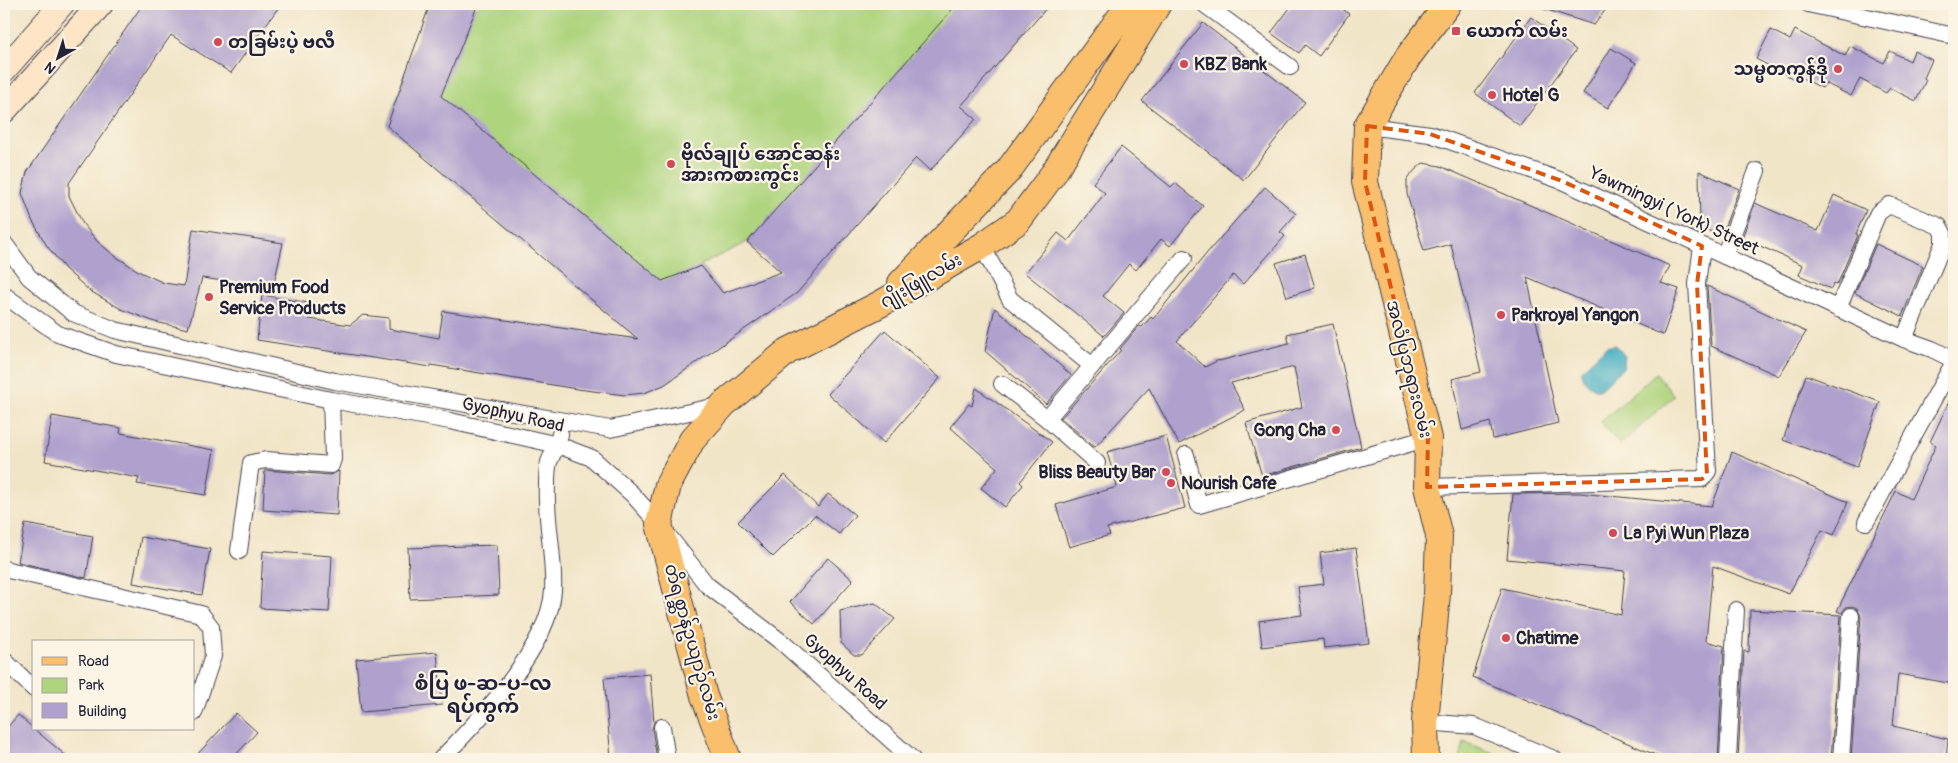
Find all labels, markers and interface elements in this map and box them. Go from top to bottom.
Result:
place label: ယောက် လမ်း [1466,19,1568,43]
marker: ယောက် လမ်း [1450,25,1462,37]
place label: တခြမ်းပဲ့ ဗလီ [228,30,335,56]
north arrow [32,32,82,82]
marker: တခြမ်းပဲ့ ဗလီ [212,36,224,48]
place label: KBZ Bank [1194,53,1267,76]
place label: သမ္မတကွန်ဒို [1733,57,1828,83]
text: N [41,58,59,77]
marker: KBZ Bank [1178,58,1190,70]
marker: သမ္မတကွန်ဒို [1832,63,1844,75]
place label: Hotel G [1502,84,1559,107]
marker: Hotel G [1486,89,1498,101]
place label: ဗိုလ်ချုပ် အောင်ဆန်း အားကစားကွင်း [681,142,840,189]
marker: ဗိုလ်ချုပ် အောင်ဆန်း အားကစားကွင်း [665,158,677,170]
street label: Yawmingyi ( York) Street [1585,161,1763,261]
street label: ဂျိုးဖြူလမ်း [874,246,968,316]
place label: Premium Food Service Products [219,276,347,320]
marker: Premium Food Service Products [203,291,215,303]
street label: အလံပြဘုရားလမ်း [1378,297,1439,441]
place label: Parkroyal Yangon [1511,304,1639,327]
marker: Parkroyal Yangon [1495,309,1507,321]
street label: Gyophyu Road [460,392,566,438]
place label: Gong Cha [1254,419,1327,442]
marker: Gong Cha [1330,424,1342,436]
place label: Bliss Beauty Bar [1038,461,1157,484]
marker: Bliss Beauty Bar [1160,466,1172,478]
place label: Nourish Cafe [1181,472,1278,495]
marker: Nourish Cafe [1165,477,1177,489]
place label: La Pyi Wun Plaza [1623,522,1750,545]
marker: La Pyi Wun Plaza [1607,527,1619,539]
street label: တိရစ္ဆာန်ဥယျာဉ်လမ်း [656,560,728,724]
place label: Chatime [1516,627,1579,650]
street label: Gyophyu Road [799,629,891,715]
marker: Chatime [1500,632,1512,644]
legend [32,640,195,730]
text: Road [78,652,109,671]
district label: စံပြ ဖ-ဆ-ပ-လ ရပ်ကွက် [415,670,551,722]
text: Park [78,676,105,695]
text: Building [78,702,126,721]

